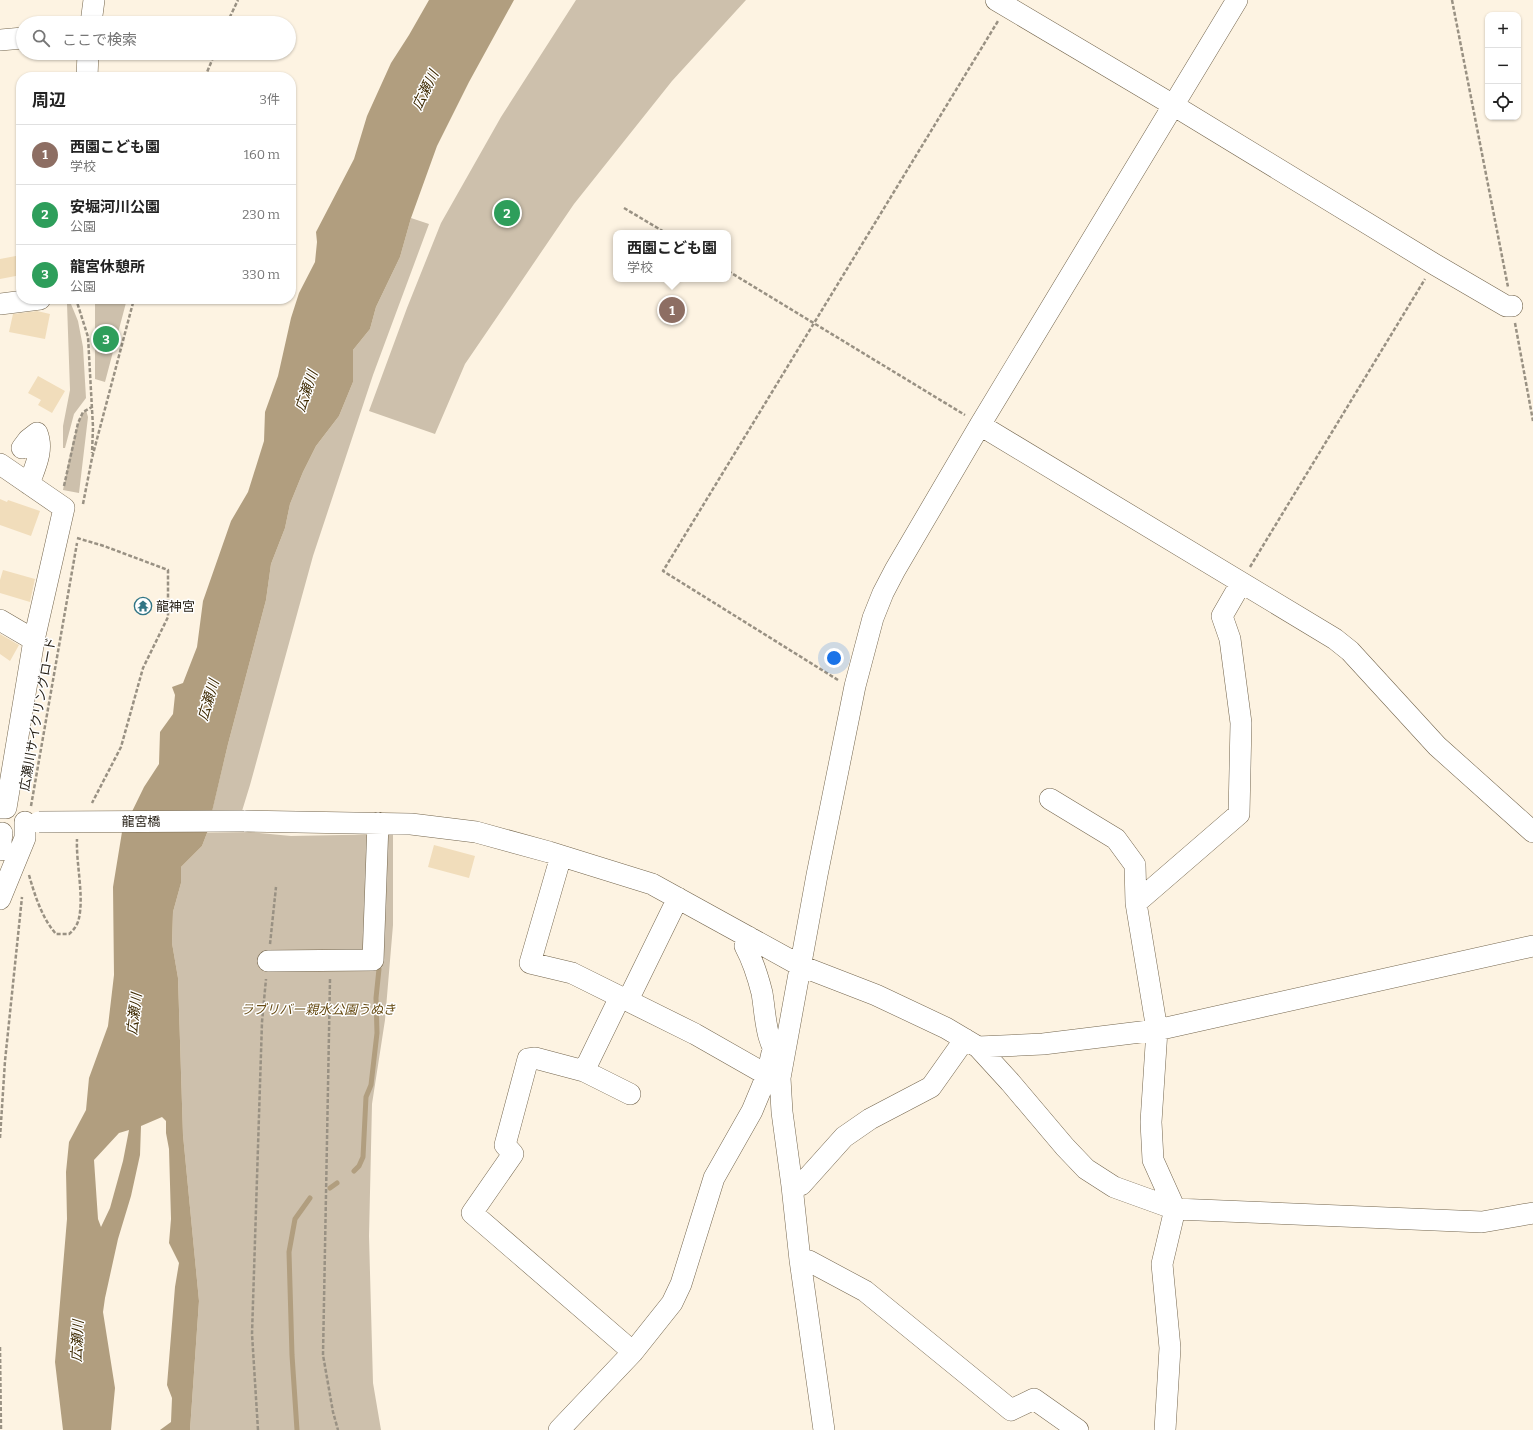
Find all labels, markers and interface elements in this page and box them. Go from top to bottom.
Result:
map controls [1485,12,1521,120]
button: + [1485,12,1521,48]
search box [16,16,296,60]
icon: search [30,27,52,49]
text: ここで検索 [62,31,137,49]
button: − [1485,48,1521,84]
water label: 広瀬川 [409,66,443,113]
button: locate [1485,84,1521,120]
text: 周辺 [32,90,66,111]
text: 3件 [260,92,280,107]
text: 西園こども園 [70,138,160,156]
text: 1 [42,147,48,162]
text: 160 m [244,147,280,162]
text: 学校 [70,159,96,174]
text: 安堀河川公園 [70,198,160,216]
pin: 2 [494,198,520,228]
text: 2 [41,207,49,222]
text: 230 m [242,207,280,222]
text: 公園 [70,219,96,234]
popup [613,230,731,282]
text: 西園こども園 [627,239,717,257]
text: 龍宮休憩所 [70,258,145,276]
text: 学校 [627,260,653,275]
text: 3 [41,267,49,282]
text: 330 m [242,267,280,282]
text: 公園 [70,279,96,294]
pin: 1 [659,295,685,325]
pin: 3 [93,324,119,354]
water label: 広瀬川 [292,367,322,414]
temple icon: 龍神宮 [133,596,153,616]
place label: 龍神宮 [156,599,195,614]
street label: 広瀬川サイクリングロード [17,636,58,792]
your location [824,648,844,668]
water label: 広瀬川 [194,676,223,723]
street label: 龍宮橋 [121,814,161,829]
water label: 広瀬川 [124,990,146,1036]
park label: ラブリバー親水公園うぬき [240,1002,396,1017]
water label: 広瀬川 [68,1318,87,1362]

